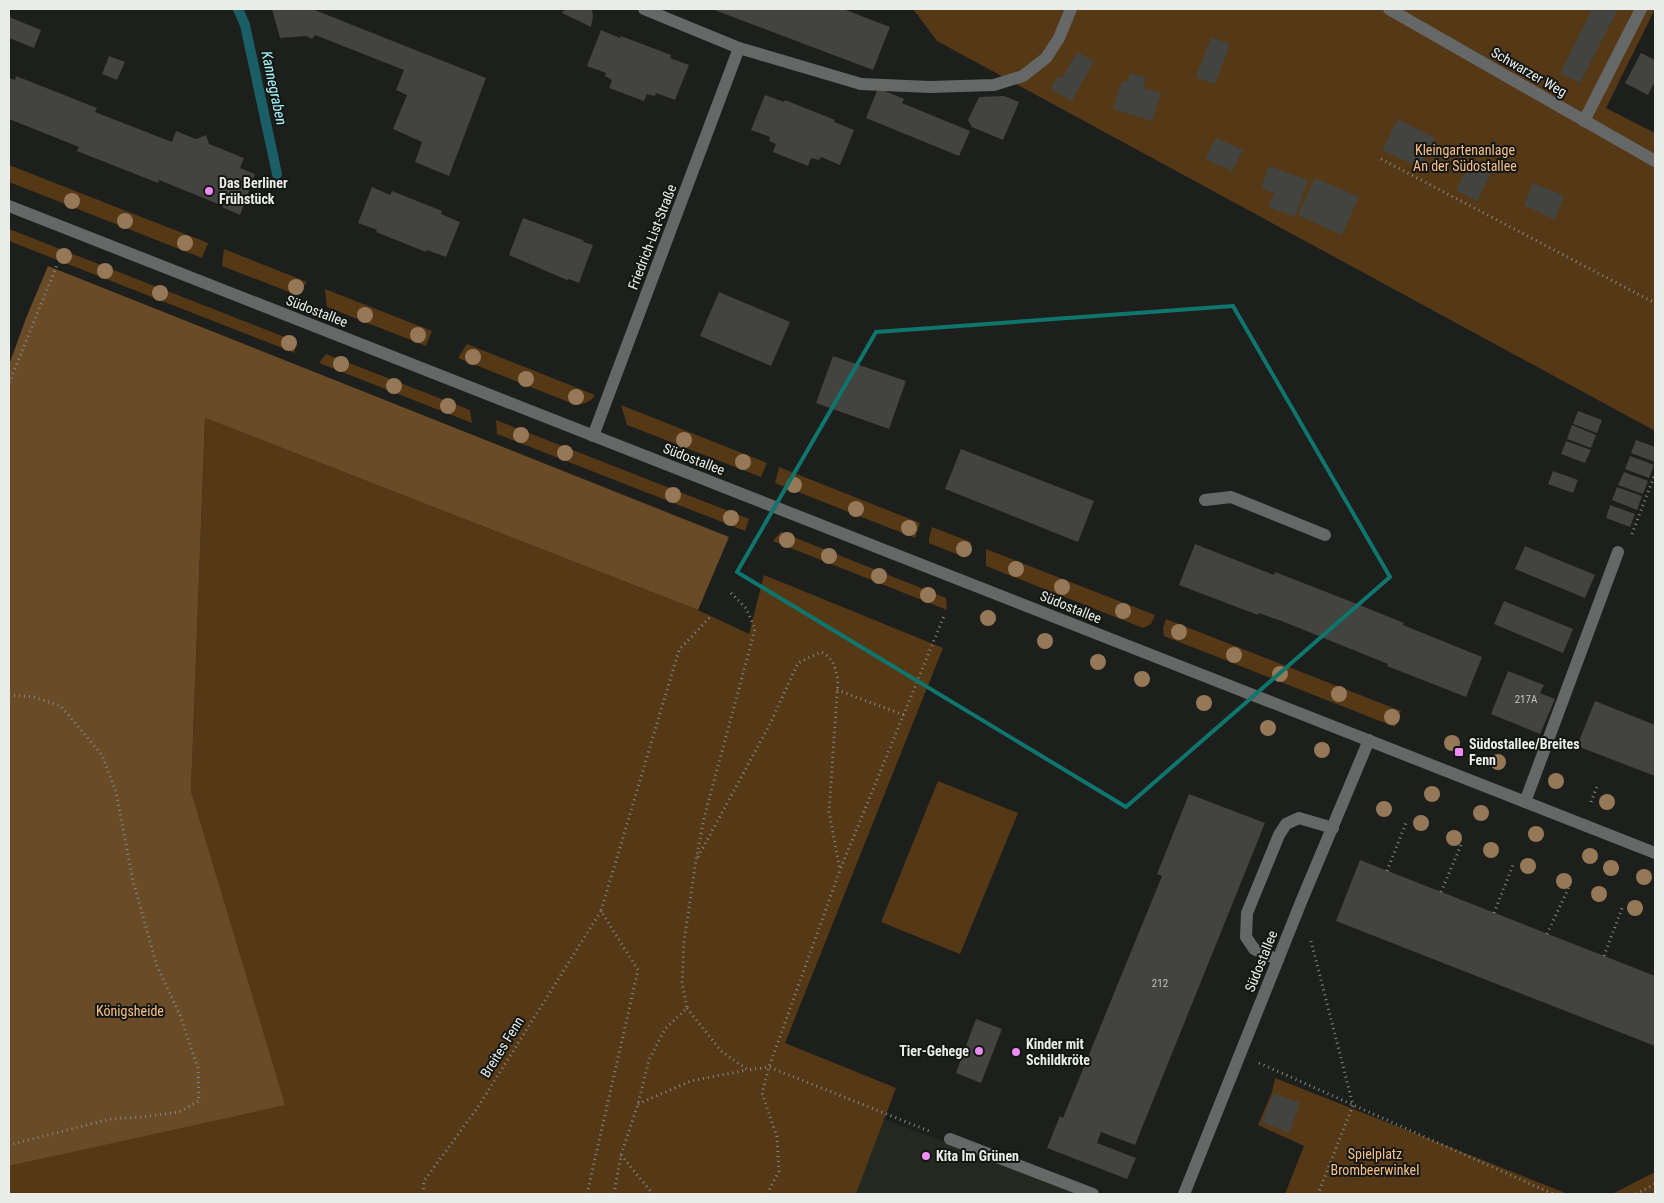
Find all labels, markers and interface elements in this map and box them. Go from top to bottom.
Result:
street label: Schwarzer Weg [1488,44,1570,100]
water label: Kannegraben [257,49,291,127]
park label: Kleingartenanlage An der Südostallee [1413,142,1517,174]
place label: Das Berliner Frühstück [219,175,288,207]
street label: Friedrich-List-Straße [625,182,680,292]
marker: Das Berliner Frühstück [203,185,215,197]
street label: Südostallee [284,292,351,330]
street label: Südostallee [661,440,728,478]
street label: Südostallee [1038,587,1104,627]
house number: 217A [1515,693,1538,706]
place label: Südostallee/Breites Fenn [1469,736,1580,768]
marker: Südostallee/Breites Fenn [1453,746,1465,758]
street label: Südostallee [1241,928,1281,994]
house number: 212 [1152,977,1168,990]
park label: Königsheide [96,1003,164,1019]
street label: Breites Fenn [477,1014,527,1080]
place label: Kinder mit Schildkröte [1026,1036,1090,1068]
place label: Tier-Gehege [899,1043,969,1059]
marker: Tier-Gehege [973,1045,985,1057]
marker: Kinder mit Schildkröte [1010,1046,1022,1058]
park label: Spielplatz Brombeerwinkel [1331,1146,1419,1178]
place label: Kita Im Grünen [936,1148,1019,1164]
marker: Kita Im Grünen [920,1150,932,1162]

